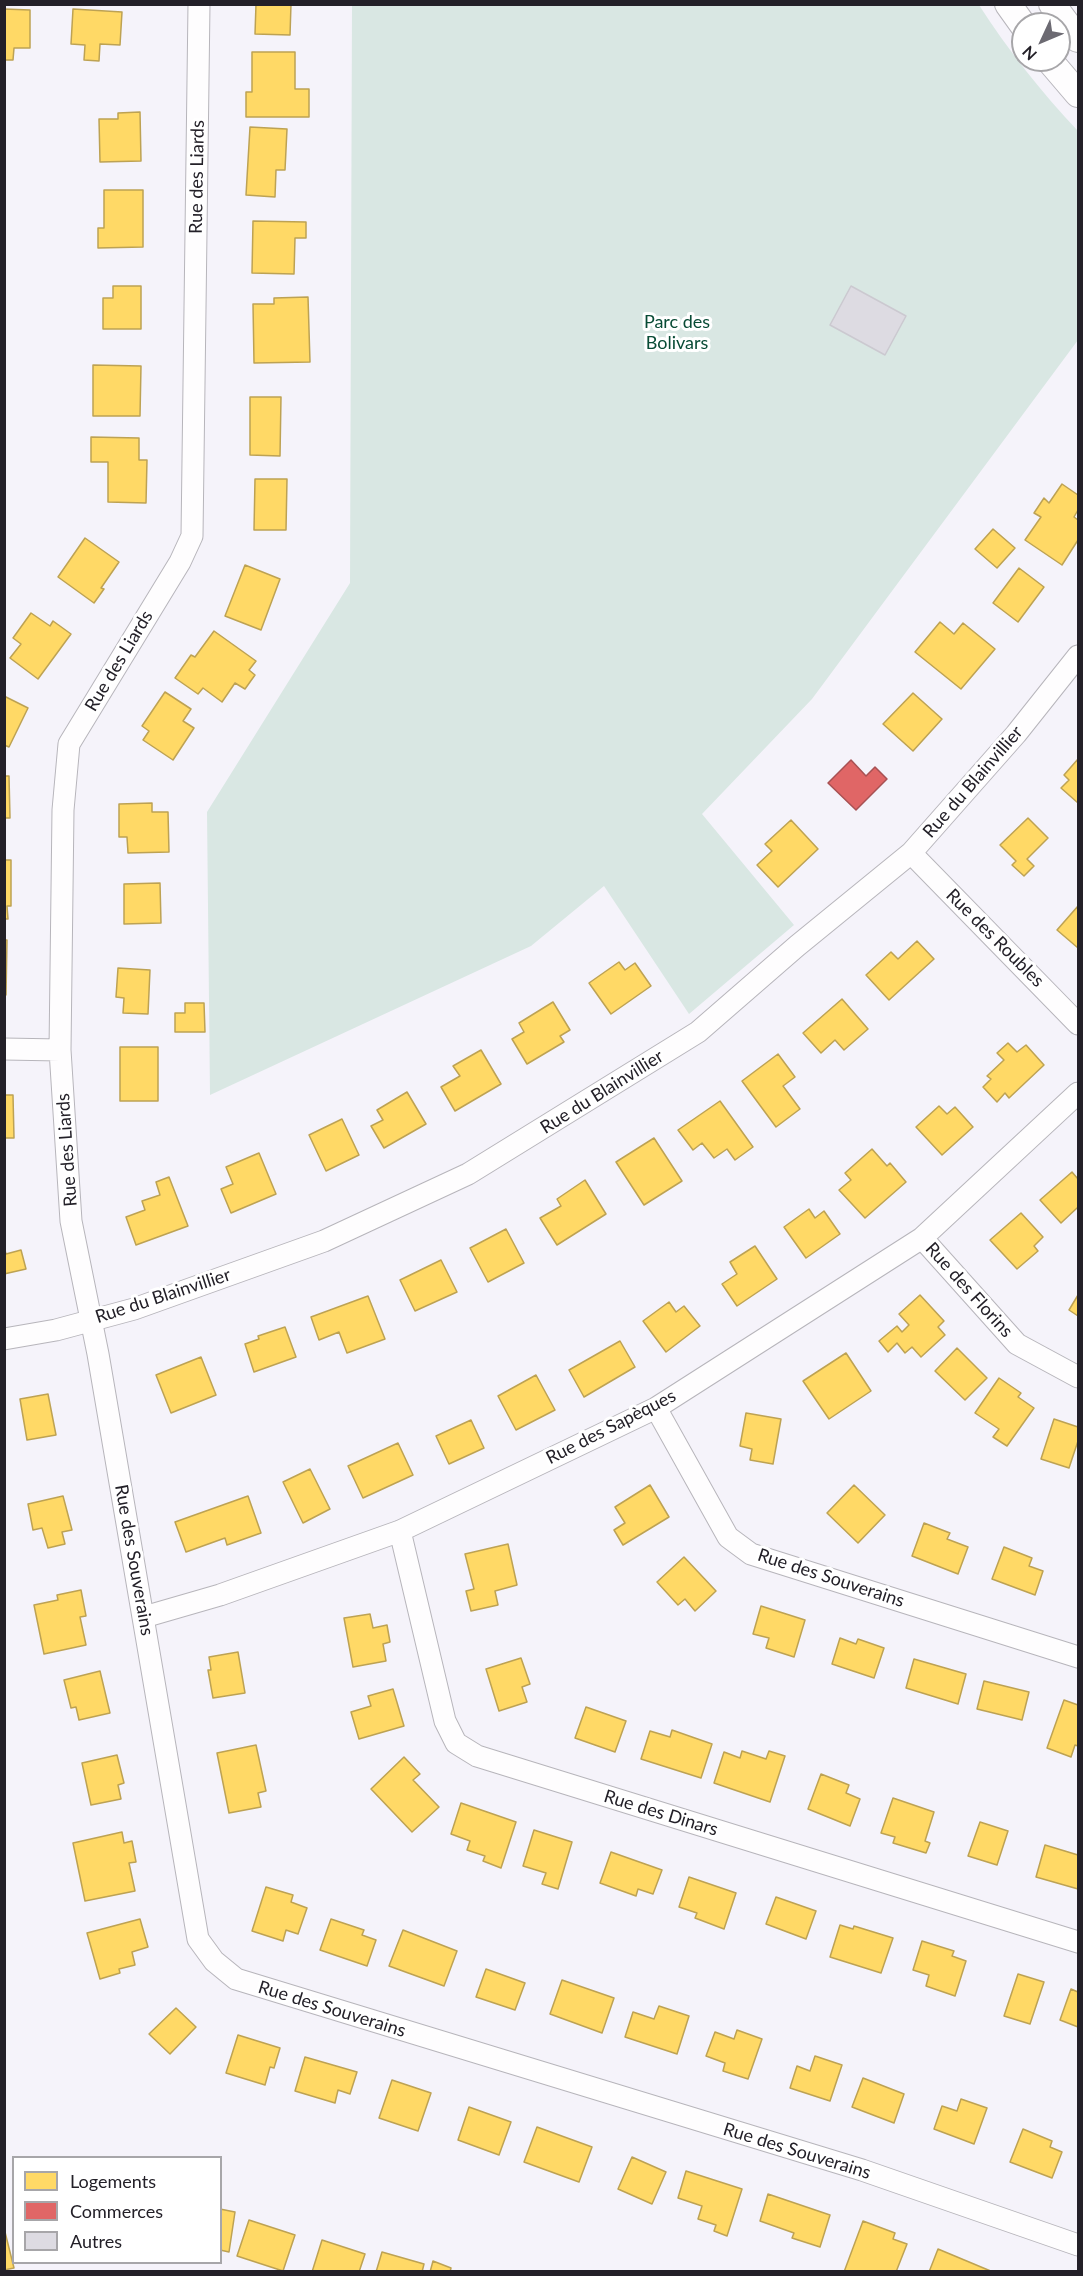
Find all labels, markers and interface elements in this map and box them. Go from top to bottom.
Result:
north arrow [1011,12,1071,72]
text: N [1018,42,1040,65]
street label: Rue des Liards [185,120,209,234]
park label: Parc des Bolivars [644,311,710,354]
street label: Rue des Liards [80,607,158,715]
street label: Rue du Blainvillier [919,722,1027,842]
street label: Rue des Roubles [942,885,1048,991]
street label: Rue du Blainvillier [536,1045,668,1139]
street label: Rue des Liards [52,1093,82,1207]
street label: Rue des Florins [921,1238,1017,1342]
street label: Rue du Blainvillier [93,1264,233,1328]
street label: Rue des Sapèques [543,1385,679,1469]
street label: Rue des Souverains [110,1483,158,1637]
street label: Rue des Souverains [755,1544,907,1612]
street label: Rue des Dinars [601,1785,721,1841]
street label: Rue des Souverains [256,1976,408,2042]
street label: Rue des Souverains [721,2118,873,2184]
legend [12,2156,222,2264]
text: Logements [70,2170,156,2192]
text: Commerces [70,2200,163,2222]
text: Autres [70,2230,122,2252]

